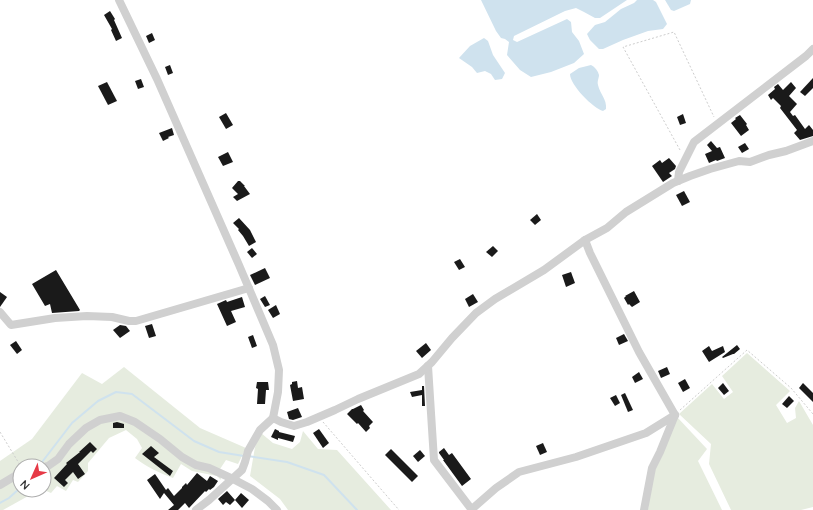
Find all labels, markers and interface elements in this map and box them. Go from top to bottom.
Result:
north arrow [12,458,52,498]
text: N [17,477,33,493]

